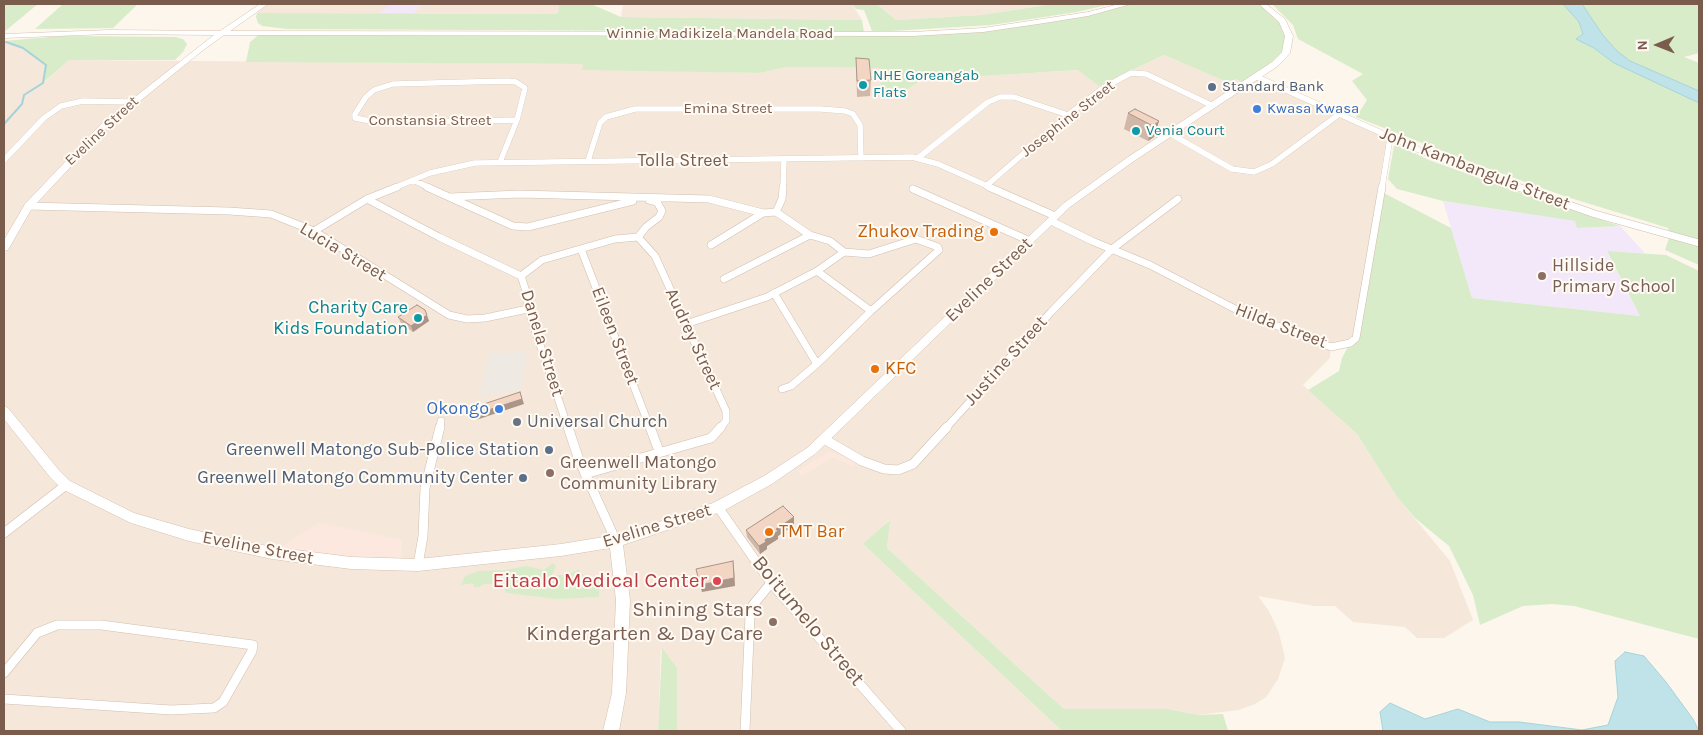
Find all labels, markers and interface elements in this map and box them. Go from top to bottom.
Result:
north arrow [1633,20,1683,70]
street label: Winnie Madikizela Mandela Road [607,25,833,43]
text: N [1634,40,1651,50]
place label: NHE Goreangab Flats [873,67,979,102]
street label: Josephine Street [1018,77,1118,161]
place label: Standard Bank [1222,78,1324,96]
marker: NHE Goreangab Flats [857,79,869,91]
marker: Standard Bank [1206,81,1218,93]
street label: Eveline Street [62,92,142,170]
street label: Emina Street [684,100,772,118]
place label: Kwasa Kwasa [1267,100,1359,118]
marker: Kwasa Kwasa [1251,103,1263,115]
street label: Constansia Street [369,112,491,130]
place label: Venia Court [1146,122,1225,140]
street label: John Kambangula Street [1377,123,1573,215]
marker: Venia Court [1130,125,1142,137]
street label: Tolla Street [637,150,729,172]
street label: Lucia Street [296,218,390,286]
place label: Zhukov Trading [857,221,984,243]
marker: Zhukov Trading [988,226,1000,238]
street label: Eveline Street [941,233,1037,327]
place label: Hillside Primary School [1552,255,1675,298]
marker: Hillside Primary School [1536,270,1548,282]
street label: Eileen Street [586,284,644,388]
street label: Audrey Street [660,285,726,393]
street label: Danela Street [516,287,568,399]
place label: Charity Care Kids Foundation [273,297,408,340]
street label: Hilda Street [1232,299,1330,353]
marker: Charity Care Kids Foundation [412,312,424,324]
street label: Justine Street [960,312,1052,410]
place label: KFC [885,358,916,380]
marker: KFC [869,363,881,375]
place label: Okongo [427,398,489,420]
marker: Okongo [493,403,505,415]
place label: Universal Church [527,411,668,433]
marker: Universal Church [511,416,523,428]
place label: Greenwell Matongo Sub-Police Station [226,439,539,461]
marker: Greenwell Matongo Sub-Police Station [543,444,555,456]
place label: Greenwell Matongo Community Library [560,452,717,494]
place label: Greenwell Matongo Community Center [197,467,513,489]
marker: Greenwell Matongo Community Library [544,467,556,479]
marker: Greenwell Matongo Community Center [517,472,529,484]
street label: Eveline Street [600,499,714,553]
place label: TMT Bar [779,521,844,543]
marker: TMT Bar [763,526,775,538]
street label: Eveline Street [201,527,315,569]
street label: Boitumelo Street [746,551,870,691]
place label: Eitaalo Medical Center [492,568,707,594]
marker: Eitaalo Medical Center [711,575,723,587]
place label: Shining Stars Kindergarten & Day Care [526,597,763,647]
marker: Shining Stars Kindergarten & Day Care [767,616,779,628]

